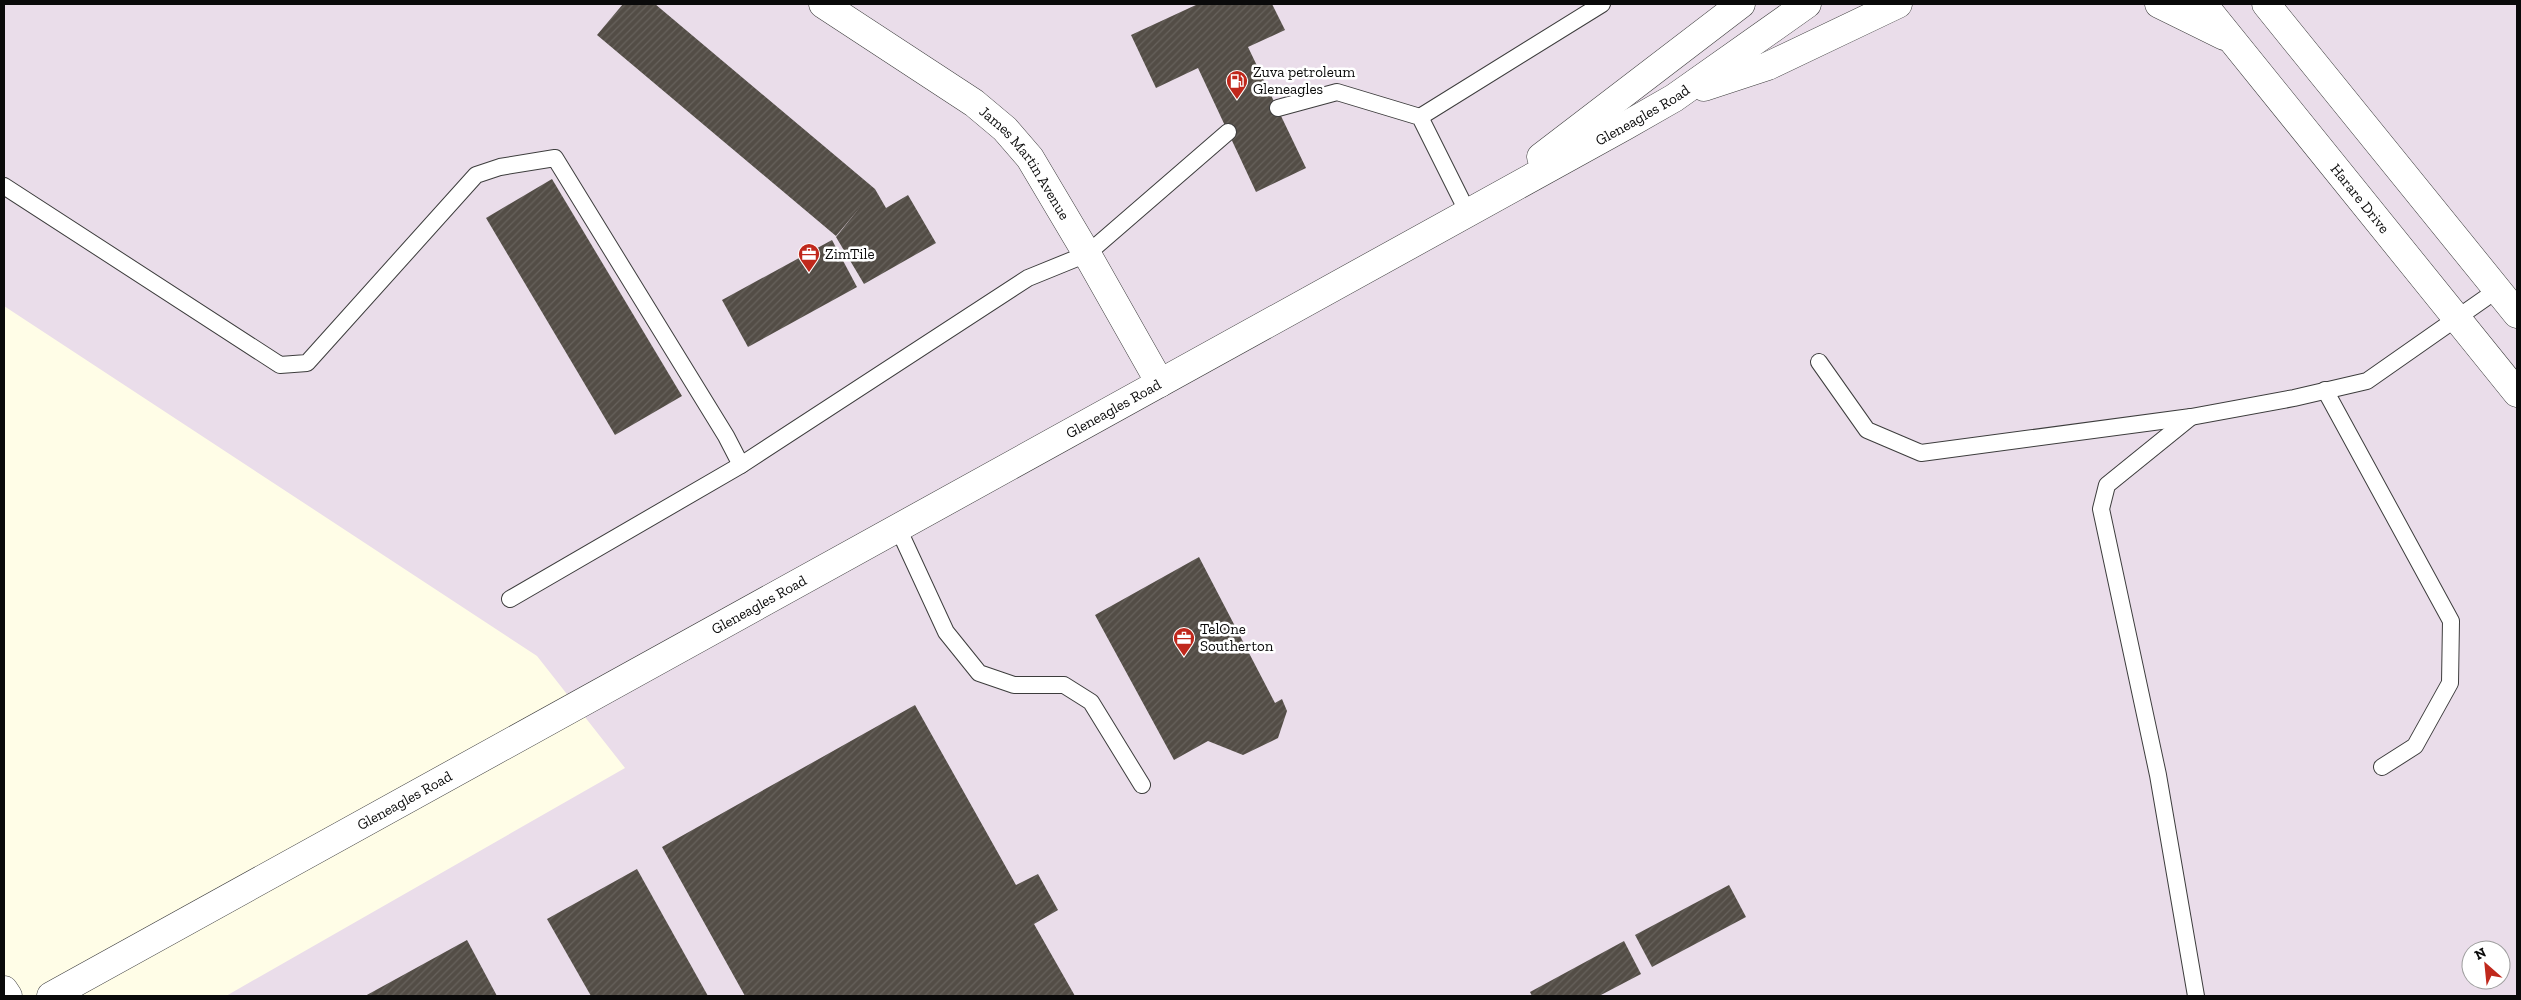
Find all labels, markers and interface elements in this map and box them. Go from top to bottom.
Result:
place label: Zuva petroleum Gleneagles [1253,63,1355,98]
fuel station icon: Zuva petroleum Gleneagles [1225,69,1249,100]
street label: Gleneagles Road [1592,80,1694,150]
street label: James Martin Avenue [976,102,1074,223]
street label: Harare Drive [2327,160,2393,237]
office icon: ZimTile [797,242,821,273]
place label: ZimTile [825,245,875,263]
street label: Gleneagles Road [1063,375,1165,442]
street label: Gleneagles Road [708,571,810,638]
place label: TelOne Southerton [1200,620,1274,655]
office icon: TelOne Southerton [1172,626,1196,657]
street label: Gleneagles Road [354,767,456,834]
north arrow [2461,940,2511,990]
text: N [2472,944,2489,964]

